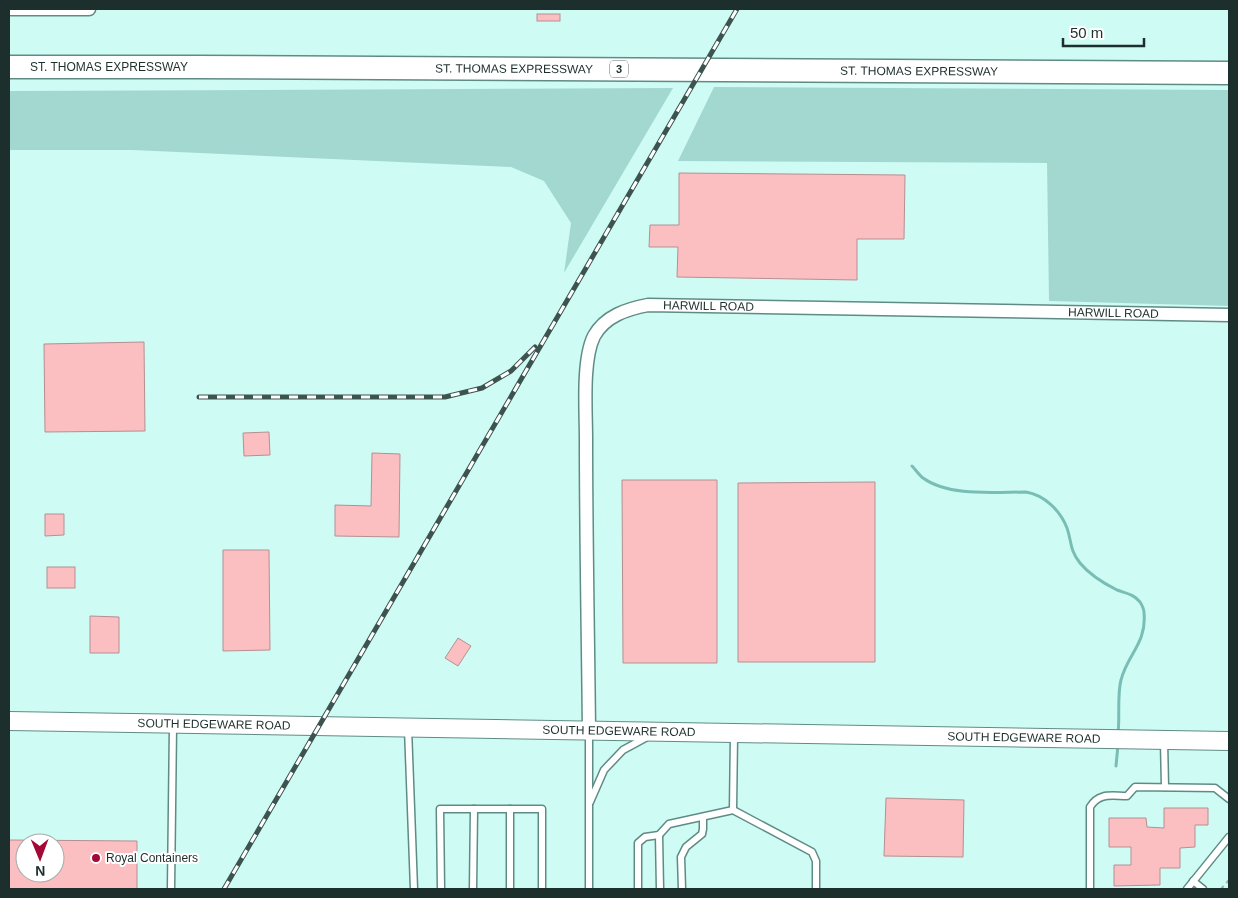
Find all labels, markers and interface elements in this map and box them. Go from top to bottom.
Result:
scale bar [1063,15,1144,47]
text: 50 m [1070,24,1103,41]
street label: ST. THOMAS EXPRESSWAY [30,60,188,74]
street label: ST. THOMAS EXPRESSWAY [435,61,593,76]
road number: 3 [610,61,628,78]
street label: ST. THOMAS EXPRESSWAY [840,64,998,79]
street label: HARWILL ROAD [663,298,754,314]
street label: HARWILL ROAD [1068,305,1159,321]
street label: SOUTH EDGEWARE ROAD [137,716,291,733]
street label: SOUTH EDGEWARE ROAD [542,723,696,739]
street label: SOUTH EDGEWARE ROAD [947,729,1101,746]
north arrow [15,833,65,883]
place label: Royal Containers [106,851,198,865]
marker: Royal Containers [90,852,102,864]
text: N [35,863,45,879]

